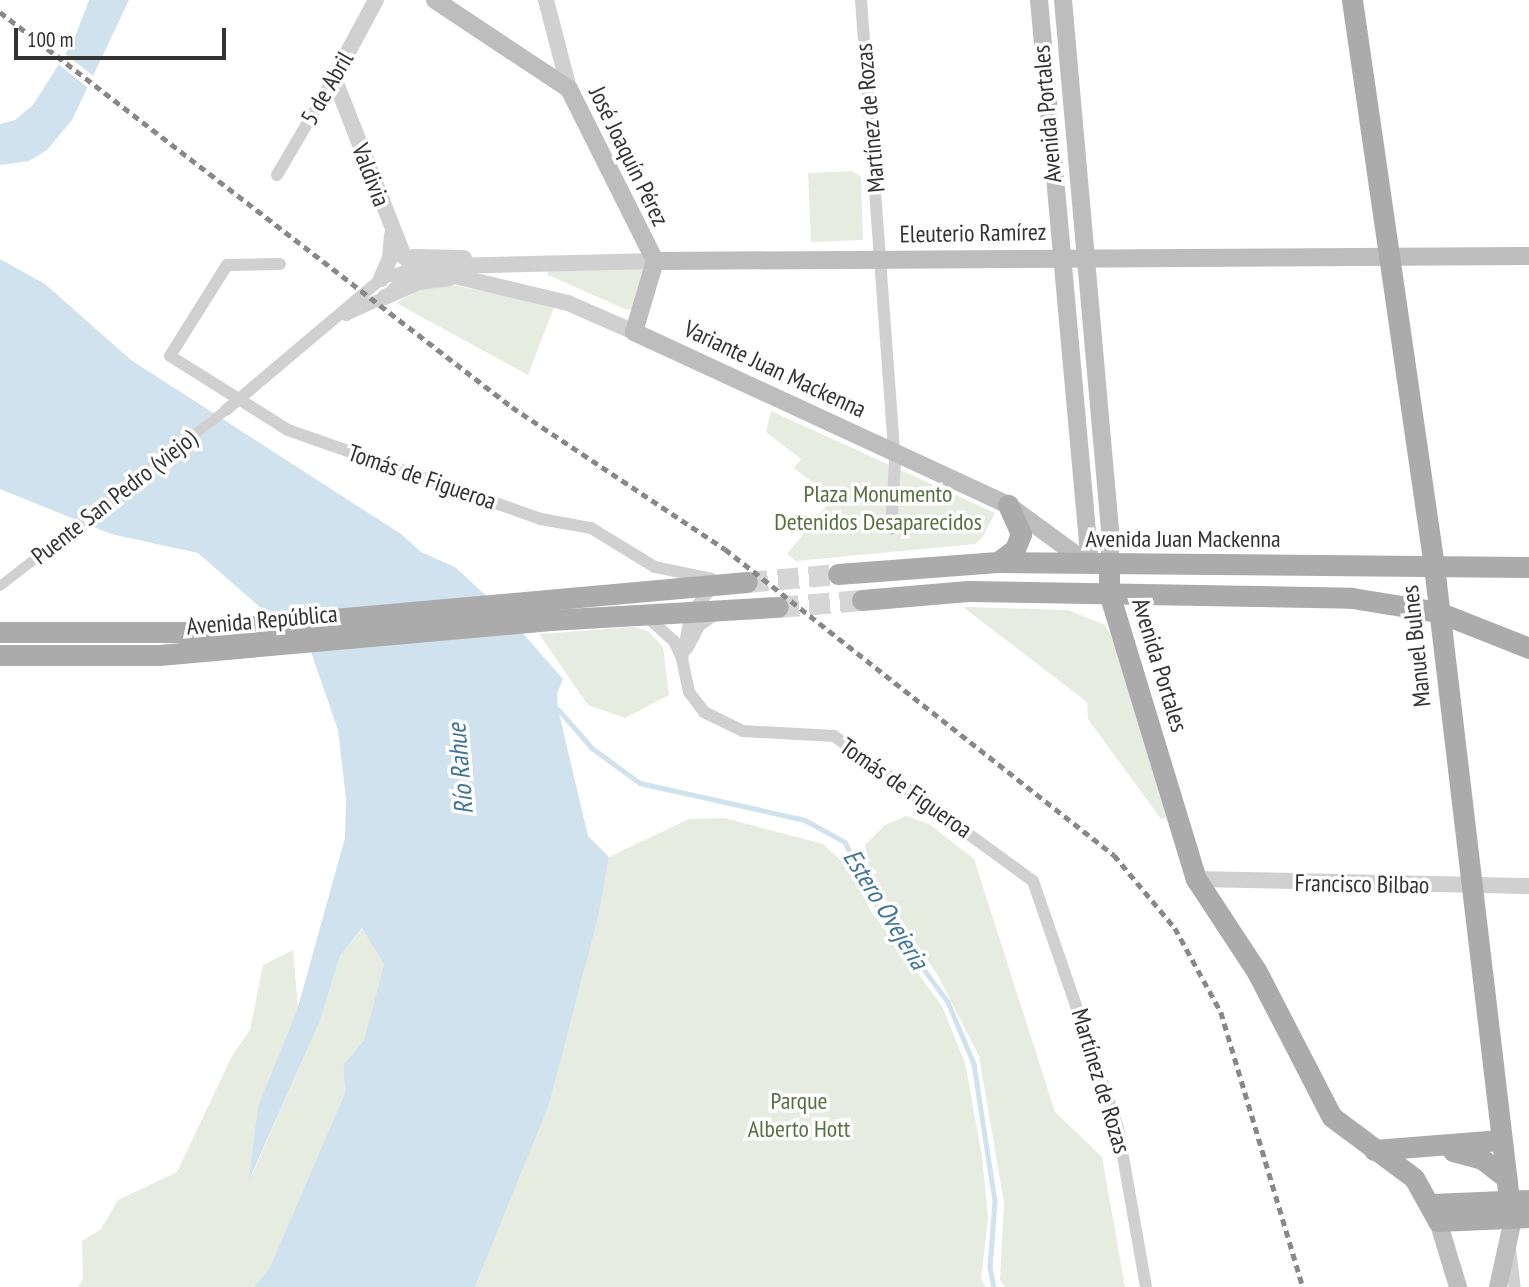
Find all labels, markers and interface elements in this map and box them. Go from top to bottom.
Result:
scale bar [18,14,229,58]
text: 100 m [27,26,73,53]
street label: Martínez de Rozas [849,42,891,194]
street label: Avenida Portales [1027,44,1067,184]
street label: 5 de Abril [294,46,360,130]
street label: José Joaquín Pérez [583,82,675,230]
street label: Valdivia [346,139,396,211]
street label: Eleuterio Ramírez [899,217,1047,249]
street label: Variante Juan Mackenna [679,314,871,424]
street label: Puente San Pedro (viejo) [26,424,202,570]
street label: Tomás de Figueroa [344,438,500,516]
park label: Plaza Monumento Detenidos Desaparecidos [774,480,982,536]
street label: Avenida Juan Mackenna [1085,525,1281,553]
street label: Manuel Bulnes [1395,584,1437,708]
street label: Avenida Portales [1126,595,1194,735]
street label: Avenida República [185,599,339,641]
water label: Río Rahue [440,722,480,816]
street label: Tomás de Figueroa [834,732,978,844]
water label: Estero Ovejeria [837,843,935,975]
street label: Francisco Bilbao [1294,868,1430,900]
street label: Martínez de Rozas [1065,1005,1137,1157]
park label: Parque Alberto Hott [748,1087,850,1143]

